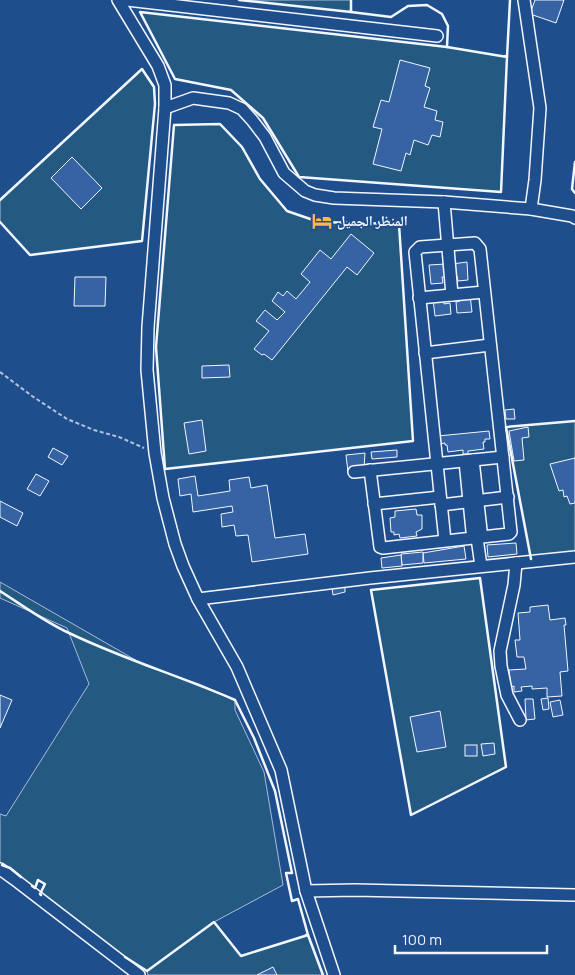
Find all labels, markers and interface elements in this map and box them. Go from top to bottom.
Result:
hotel icon: المنظر الجميل [311,210,333,232]
place label: المنظر الجميل [337,211,408,230]
scale bar [395,922,548,954]
text: 100 m [402,929,442,950]

